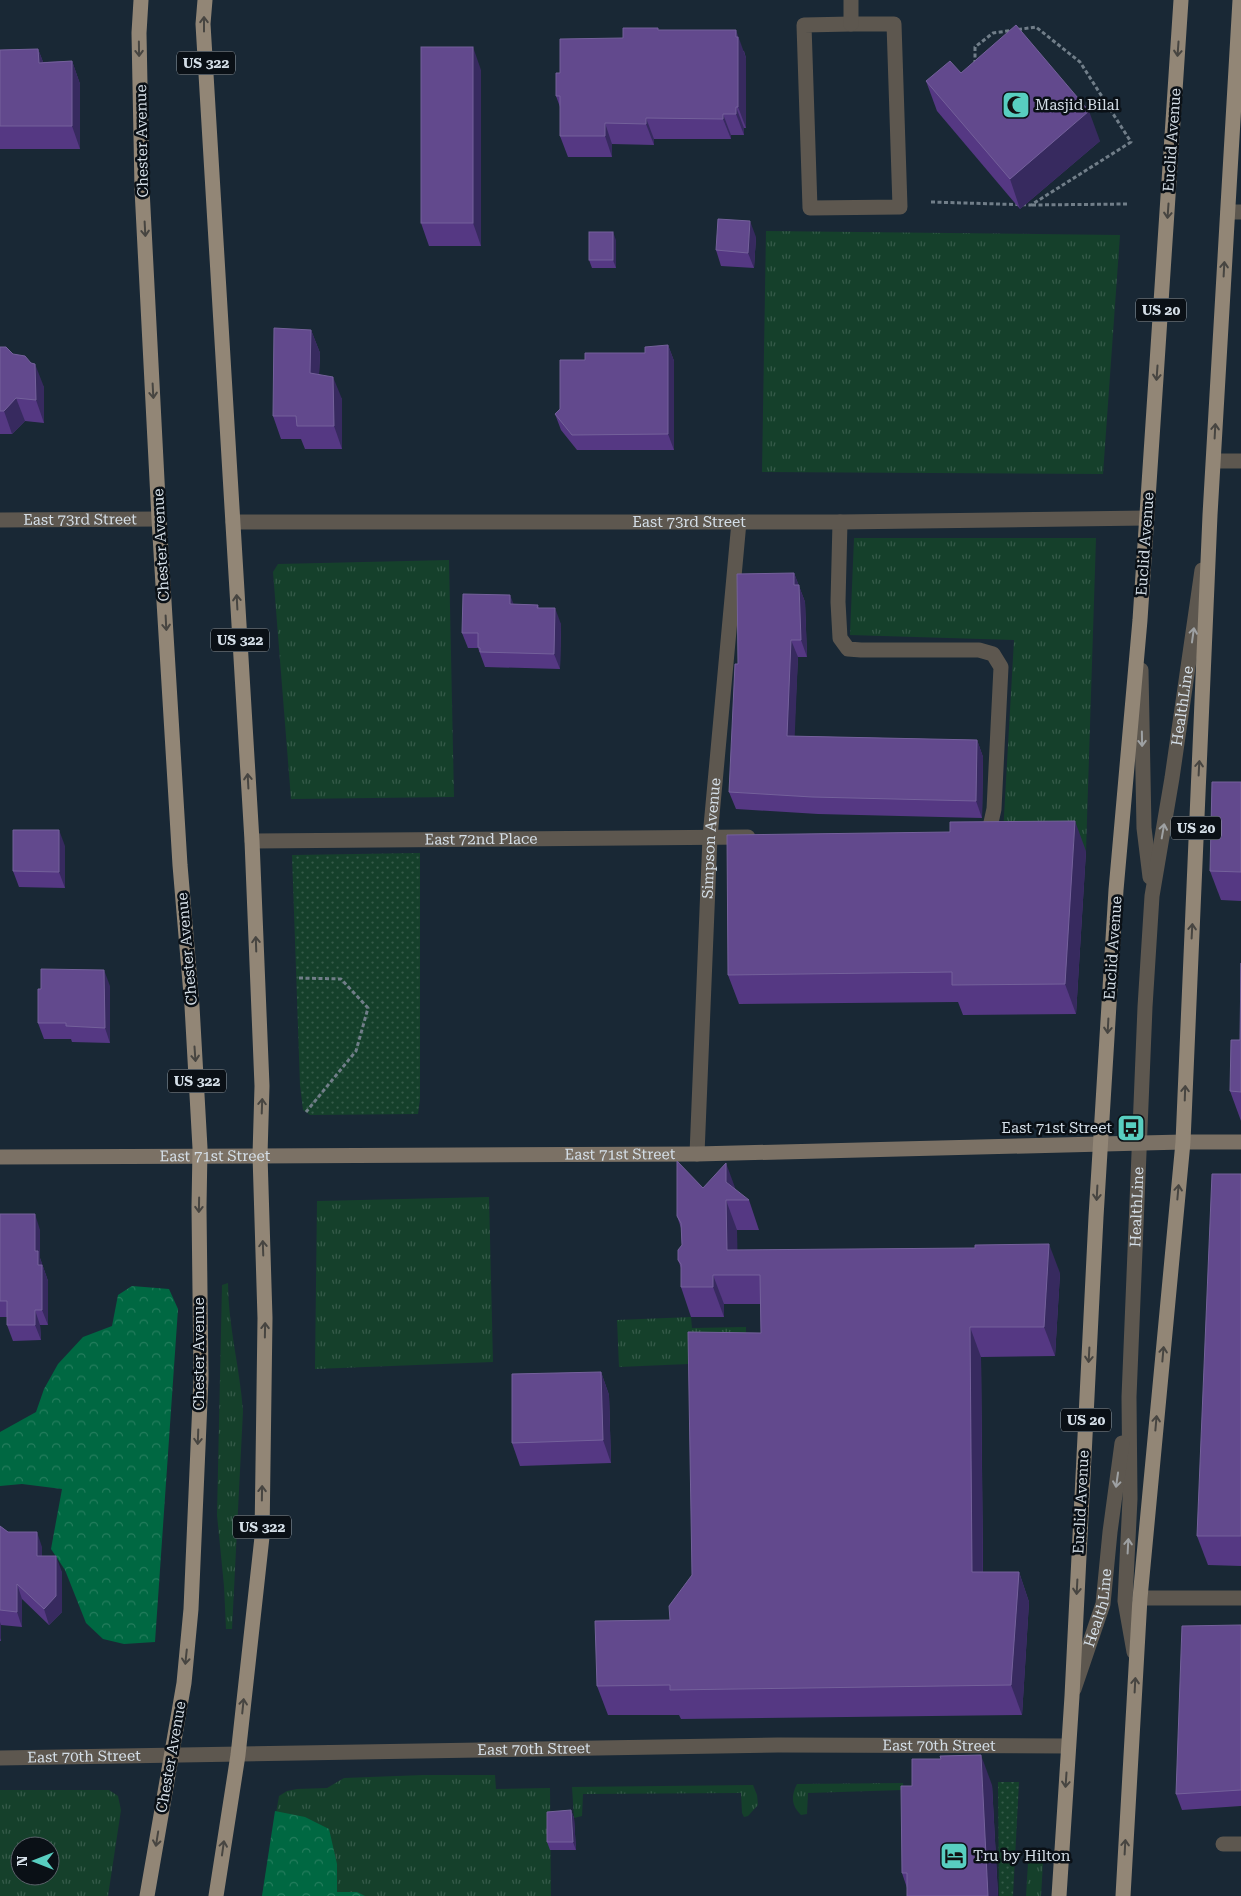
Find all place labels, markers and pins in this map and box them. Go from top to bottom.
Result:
mosque icon: Masjid Bilal [1001,90,1031,120]
place label: Masjid Bilal [1035,96,1120,114]
bus stop icon: East 71st Street [1116,1113,1146,1143]
place label: East 71st Street [1001,1119,1112,1137]
hotel icon: Tru by Hilton [939,1841,969,1871]
place label: Tru by Hilton [973,1847,1071,1865]

